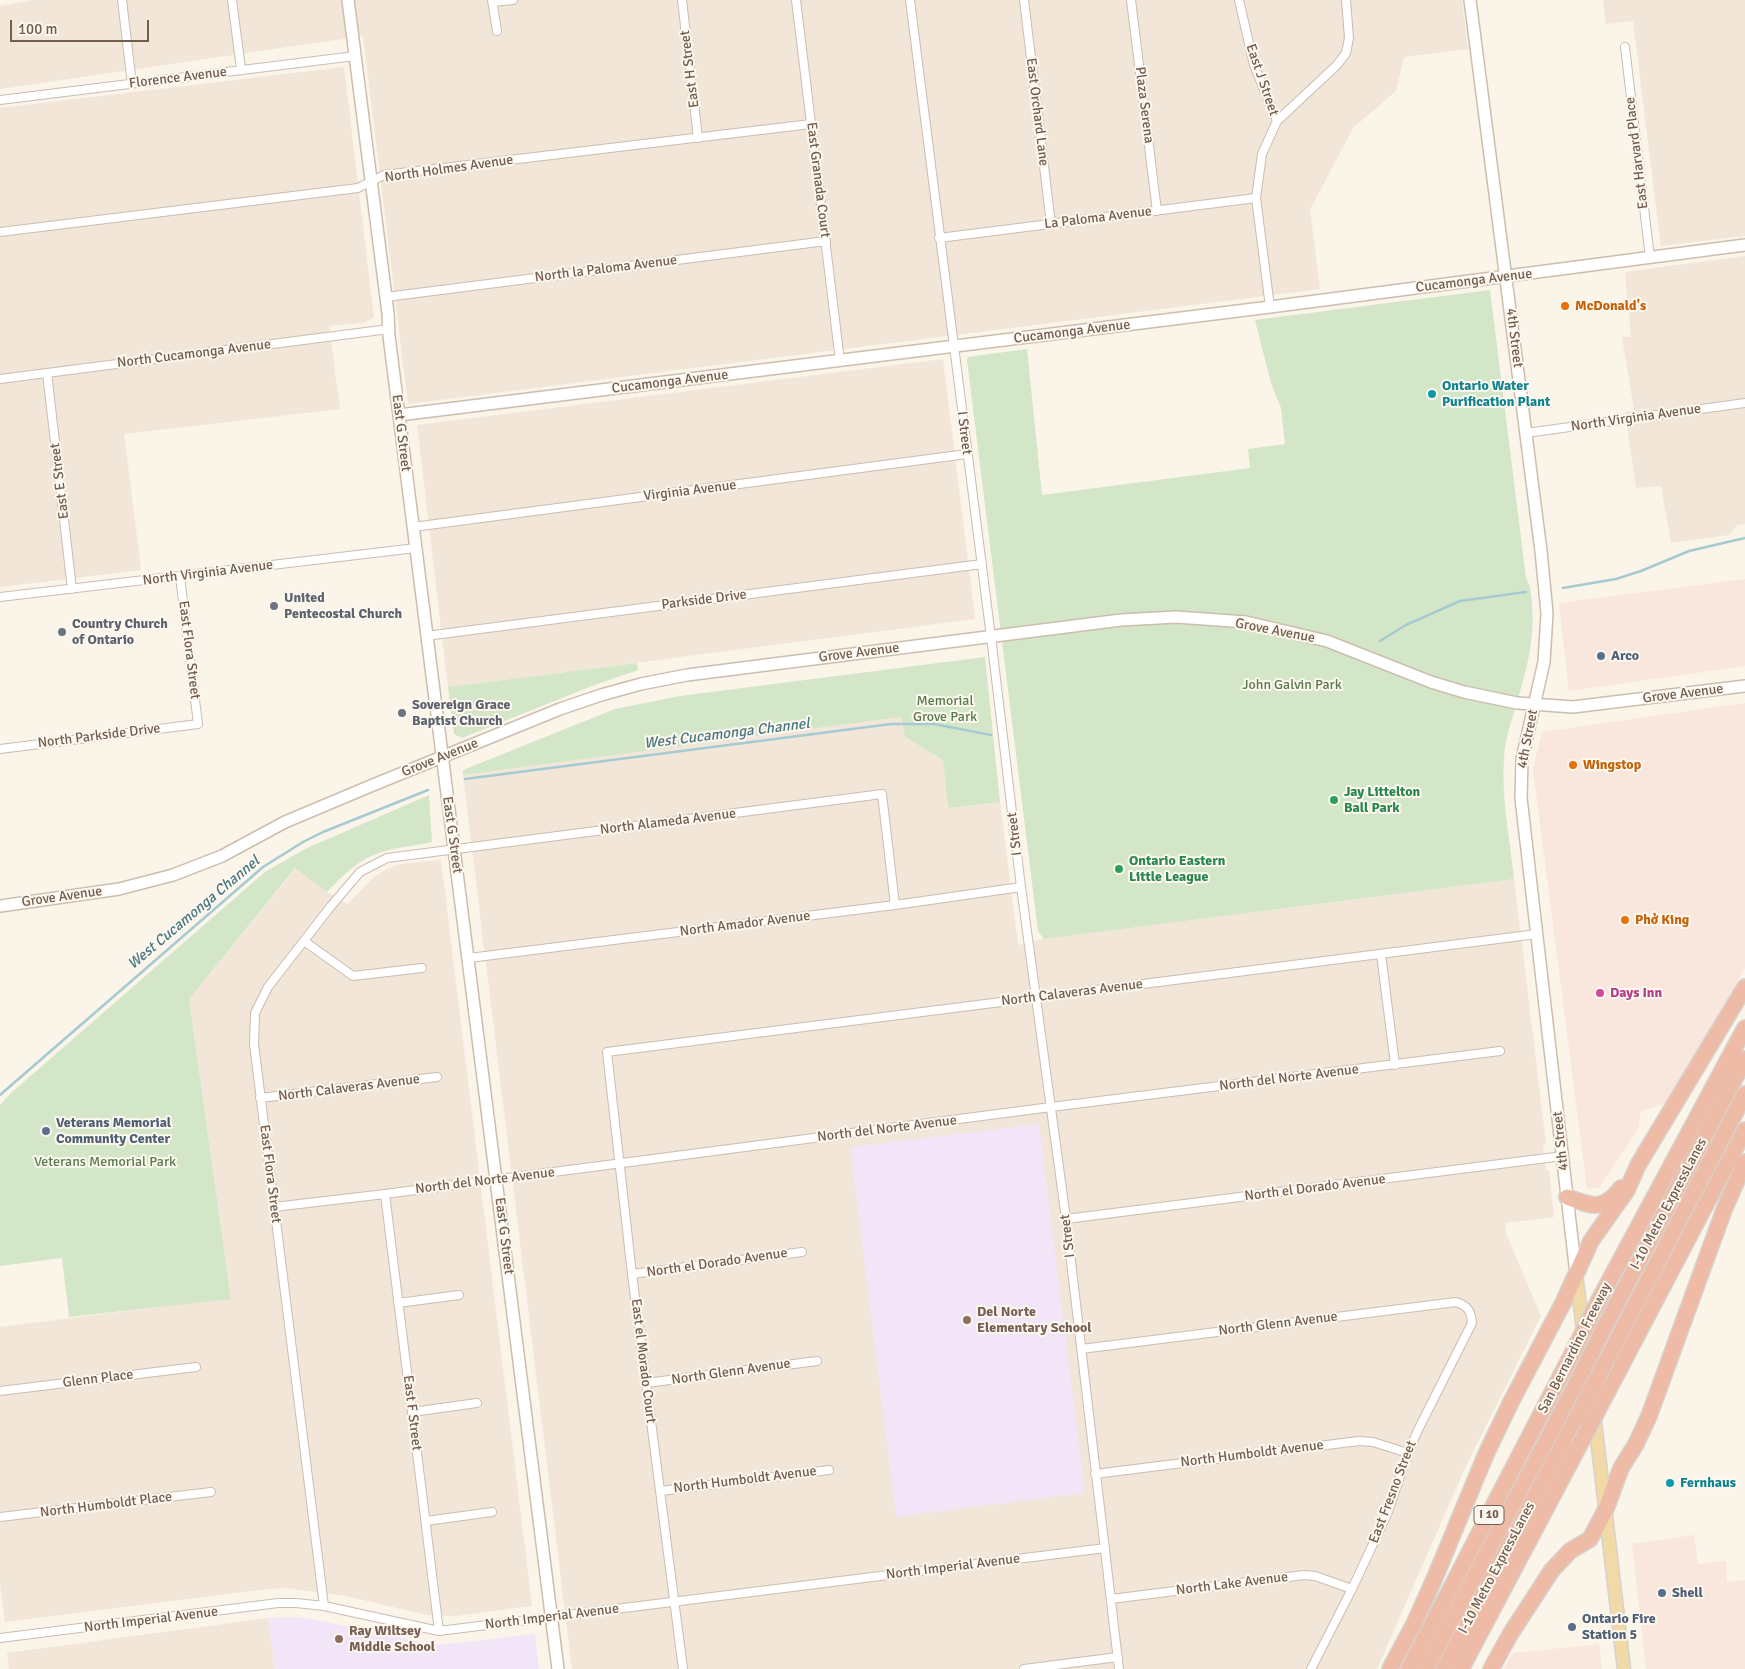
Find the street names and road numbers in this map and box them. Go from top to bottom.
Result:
street label: East H Street [677,29,703,109]
street label: East J Street [1242,42,1282,118]
street label: East Orchard Lane [1022,57,1052,167]
street label: Florence Avenue [128,64,228,92]
street label: Plaza Serena [1131,66,1157,144]
street label: East Harvard Place [1622,96,1652,210]
street label: East Granada Court [803,121,833,239]
street label: North Holmes Avenue [384,152,514,186]
street label: La Paloma Avenue [1043,203,1153,233]
street label: North la Paloma Avenue [534,252,678,286]
street label: Cucamonga Avenue [1415,266,1533,296]
street label: 4th Street [1502,307,1526,369]
street label: Cucamonga Avenue [1013,317,1131,347]
street label: North Cucamonga Avenue [116,336,272,372]
street label: Cucamonga Avenue [611,367,729,397]
street label: East G Street [388,393,414,473]
street label: North Virginia Avenue [1570,401,1702,435]
street label: I Street [953,410,975,456]
street label: East E Street [47,442,73,520]
street label: Virginia Avenue [643,477,737,505]
street label: North Virginia Avenue [142,557,274,589]
street label: Parkside Drive [660,586,748,614]
street label: East Flora Street [175,600,203,700]
street label: Grove Avenue [1234,615,1316,647]
street label: Grove Avenue [818,640,900,666]
street label: Grove Avenue [1642,681,1724,707]
street label: 4th Street [1514,708,1542,770]
street label: North Parkside Drive [37,720,161,752]
street label: Grove Avenue [399,735,481,781]
street label: East G Street [438,795,466,875]
street label: North Alameda Avenue [599,805,737,839]
street label: I Street [1004,811,1026,857]
street label: Grove Avenue [21,883,103,911]
street label: North Amador Avenue [679,908,811,940]
street label: North Calaveras Avenue [1000,976,1144,1010]
street label: North del Norte Avenue [1218,1061,1360,1095]
street label: North Calaveras Avenue [277,1071,421,1105]
street label: 4th Street [1550,1110,1572,1172]
street label: North del Norte Avenue [816,1112,958,1146]
street label: East Flora Street [256,1124,284,1224]
street label: I-10 Metro ExpressLanes [1627,1135,1711,1273]
street label: North del Norte Avenue [414,1164,556,1198]
street label: North el Dorado Avenue [1243,1171,1387,1205]
street label: East G Street [491,1196,517,1276]
street label: I Street [1057,1213,1079,1259]
street label: North el Dorado Avenue [645,1245,789,1281]
street label: San Bernardino Freeway [1535,1280,1615,1416]
street label: East el Morado Court [627,1298,659,1424]
street label: North Glenn Avenue [1217,1308,1339,1340]
street label: North Glenn Avenue [670,1355,792,1389]
street label: Glenn Place [62,1366,134,1392]
street label: East F Street [399,1374,425,1452]
street label: North Humboldt Avenue [1180,1437,1324,1471]
street label: East Fresno Street [1366,1438,1420,1546]
street label: North Humboldt Avenue [673,1463,817,1497]
street label: North Humboldt Place [39,1489,173,1521]
street label: I-10 Metro ExpressLanes [1455,1499,1539,1637]
road number: I 10 [1474,1506,1504,1524]
street label: North Imperial Avenue [885,1550,1021,1584]
street label: North Lake Avenue [1175,1569,1289,1599]
street label: North Imperial Avenue [484,1600,620,1634]
street label: North Imperial Avenue [83,1603,219,1637]

